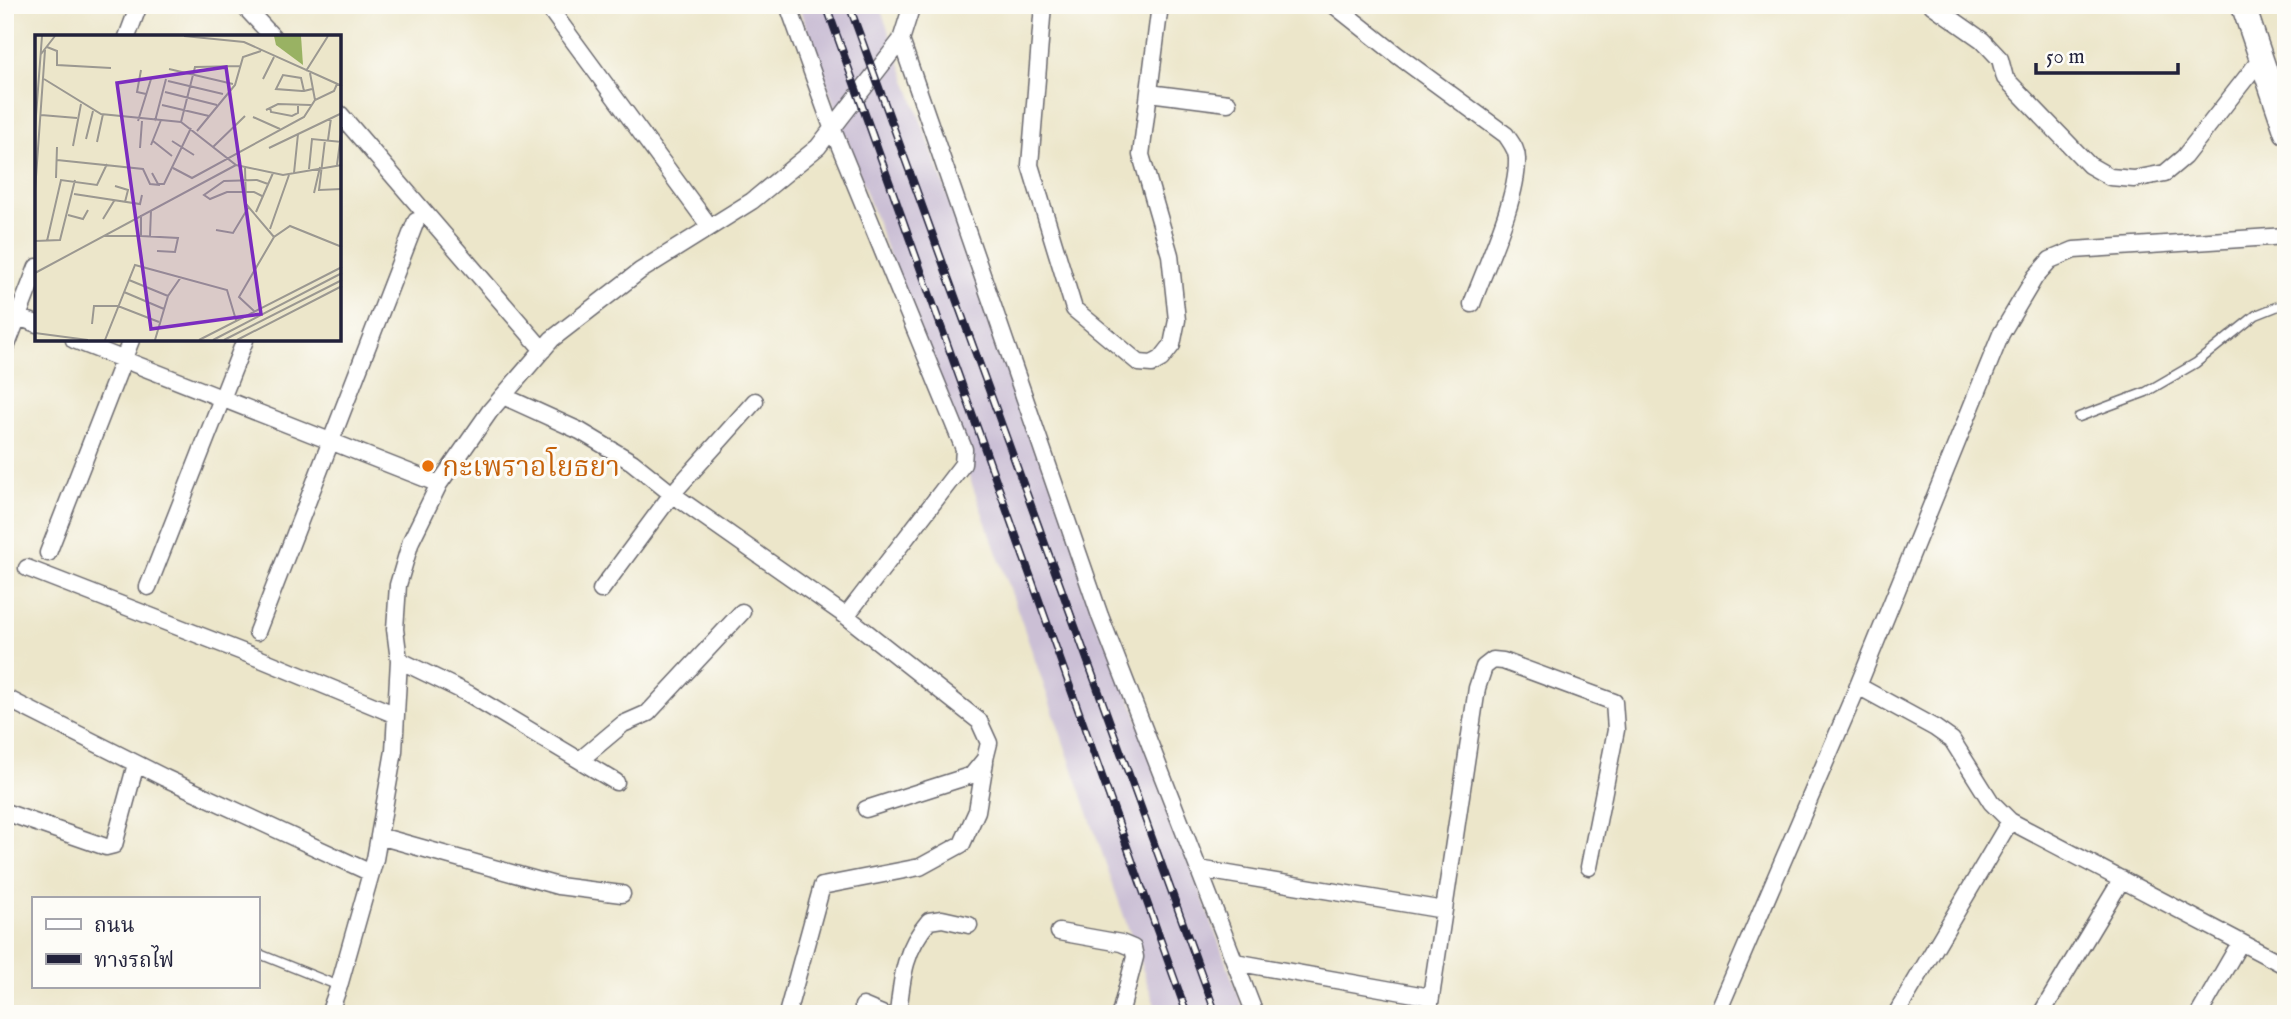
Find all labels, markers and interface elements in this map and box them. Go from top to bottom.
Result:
scale bar [2036,32,2177,76]
inset map [35,35,341,341]
text: 50 m [2046,44,2085,71]
place label: กะเพราอโยธยา [442,447,620,486]
marker: กะเพราอโยธยา [420,458,436,474]
legend [32,897,259,988]
text: ถนน [94,913,135,940]
text: ทางรถไฟ [94,945,174,975]

